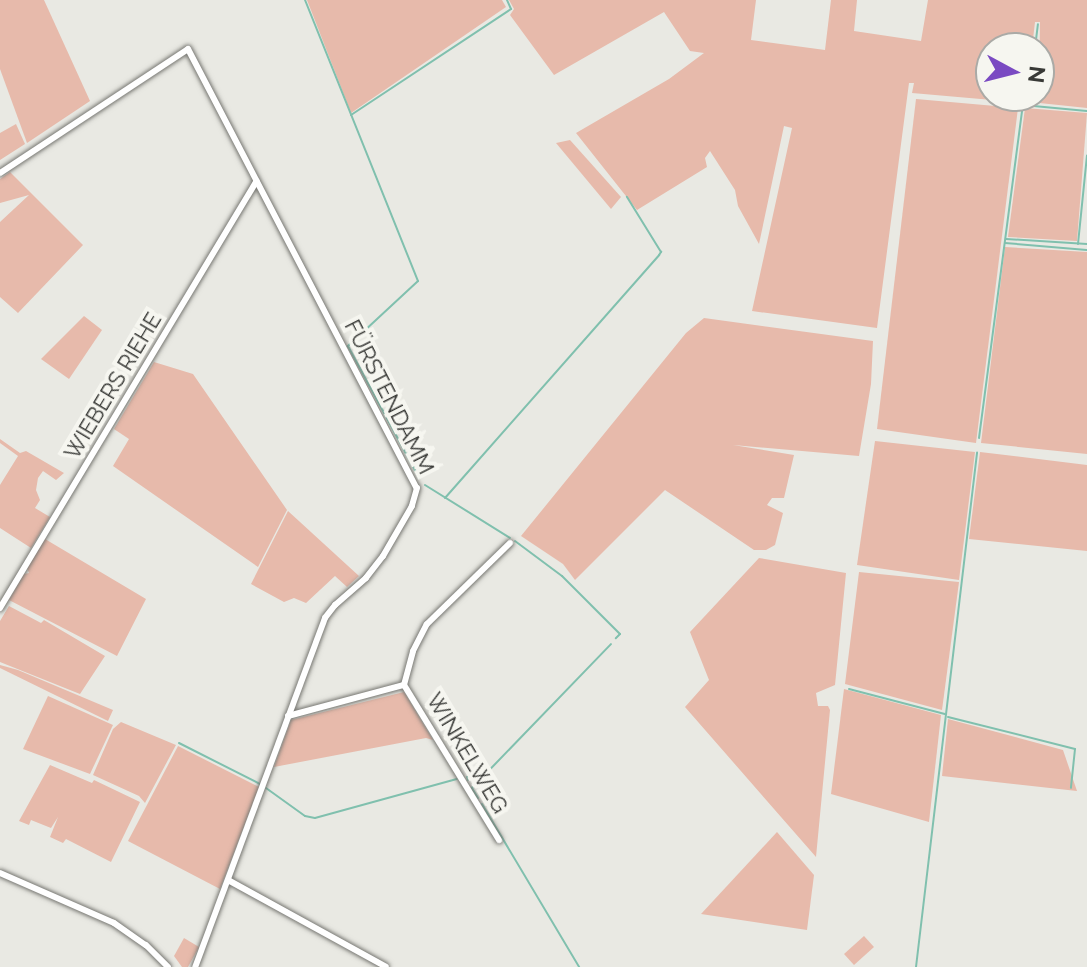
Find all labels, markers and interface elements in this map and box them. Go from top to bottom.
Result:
north arrow [975,32,1055,112]
text: N [1023,65,1051,85]
street label: WIEBERS RIEHE [59,308,167,464]
street label: FÜRSTENDAMM [339,315,439,479]
street label: WINKELWEG [421,688,513,818]

